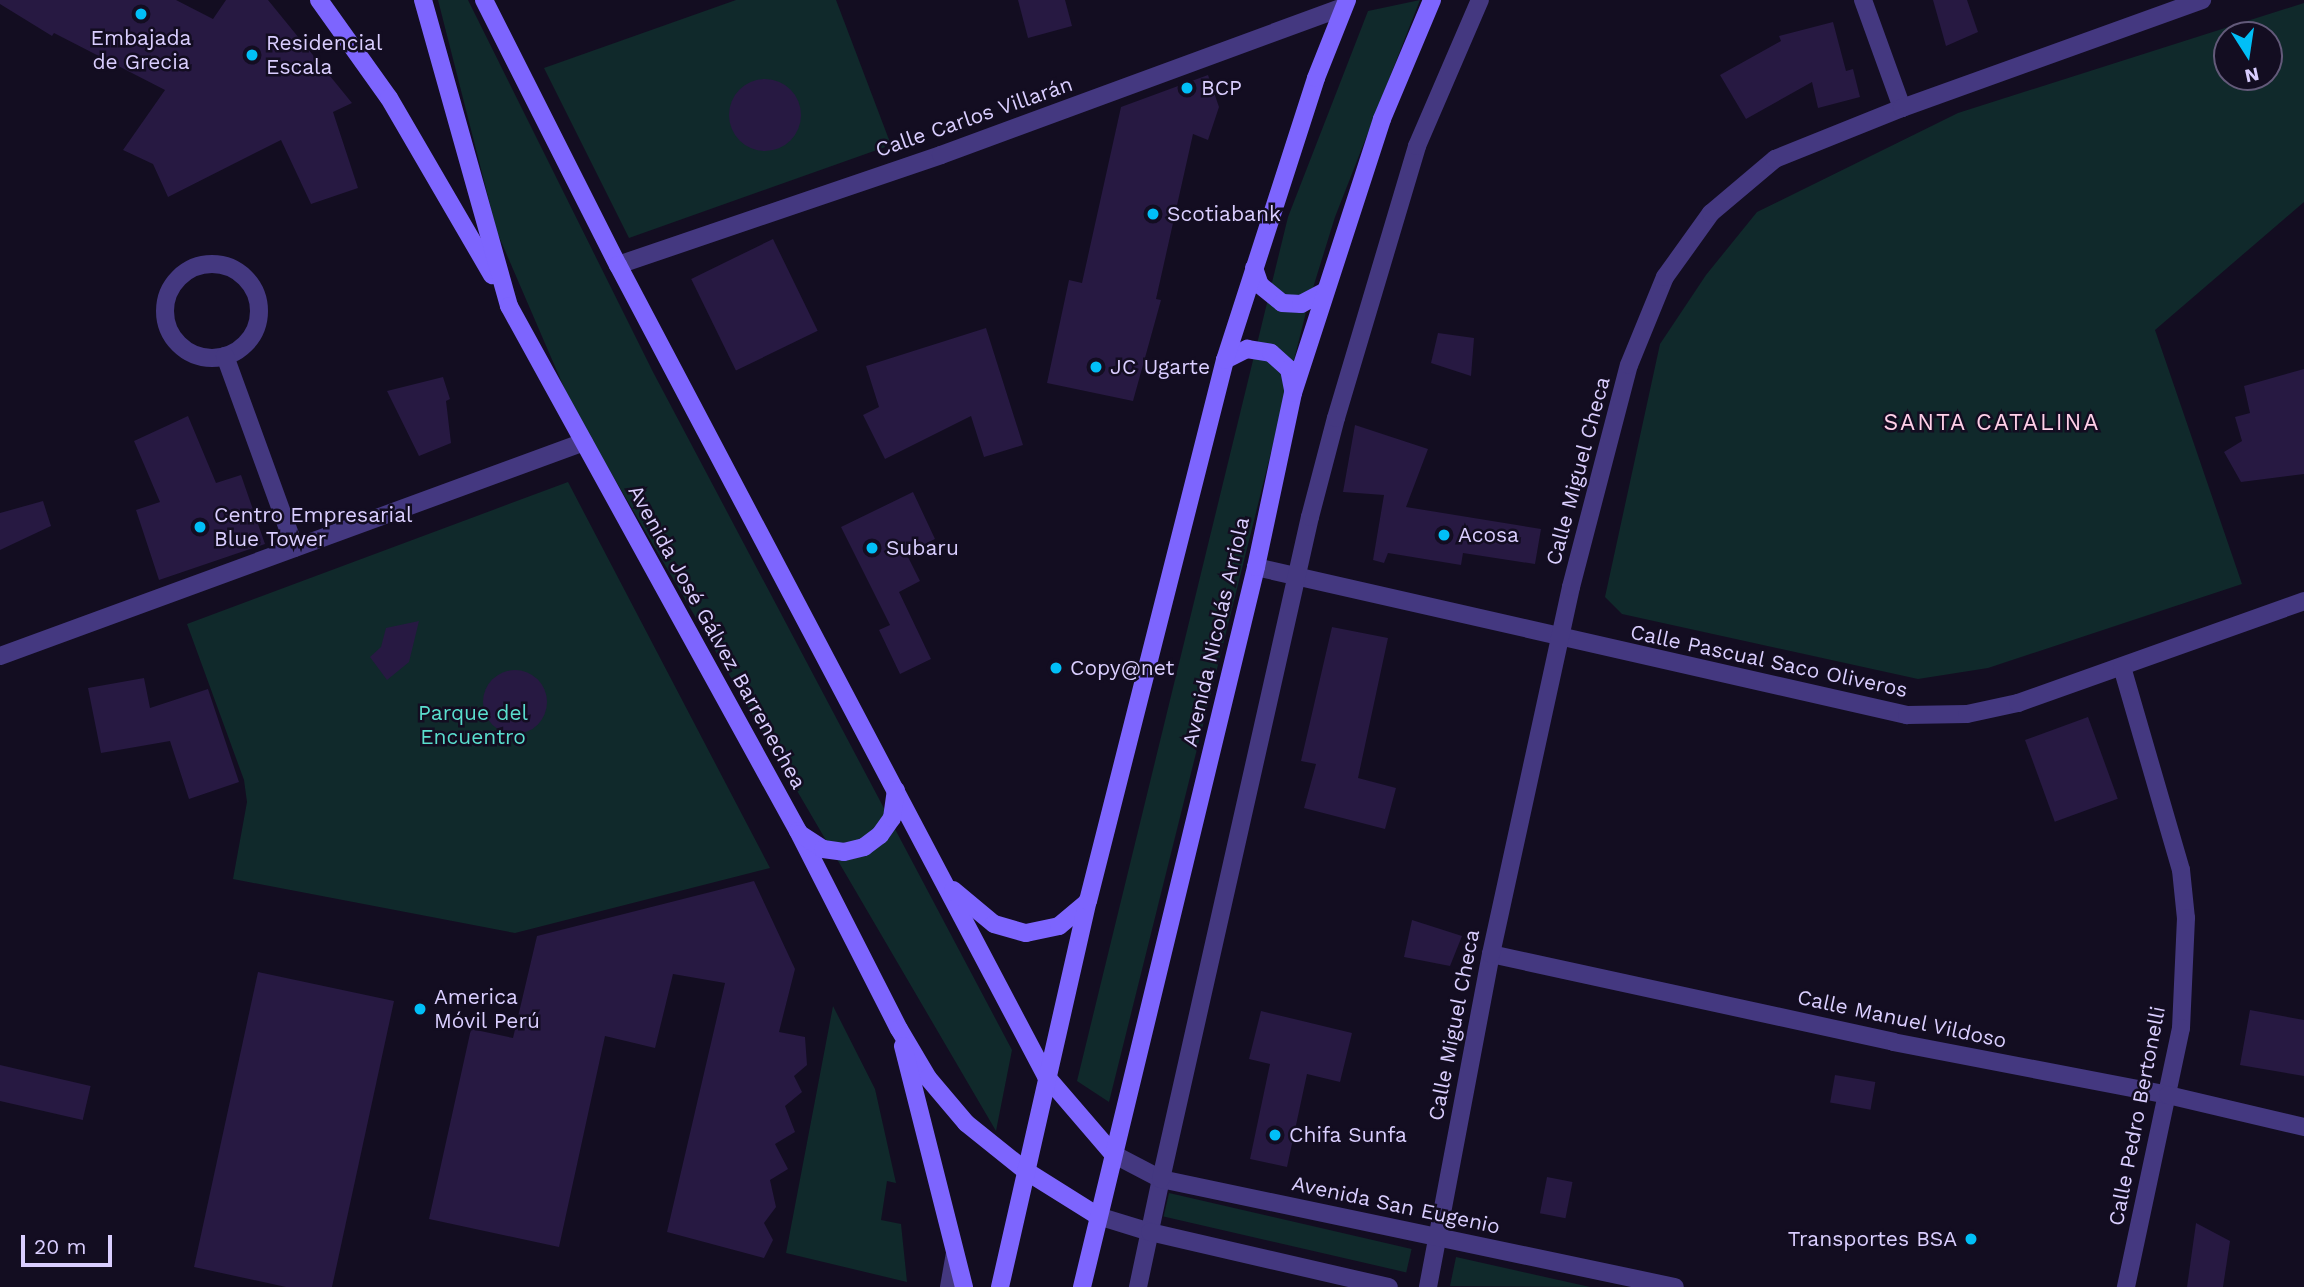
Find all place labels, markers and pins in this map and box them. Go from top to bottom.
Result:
marker: Embajada de Grecia [133,6,149,22]
place label: Embajada de Grecia [91,25,191,75]
place label: Residencial Escala [266,30,382,80]
marker: Residencial Escala [244,47,260,63]
place label: BCP [1201,75,1242,101]
marker: BCP [1179,80,1195,96]
place label: Scotiabank [1167,201,1281,227]
marker: Scotiabank [1145,206,1161,222]
place label: JC Ugarte [1110,354,1210,380]
marker: JC Ugarte [1088,359,1104,375]
place label: Centro Empresarial Blue Tower [214,502,413,552]
marker: Centro Empresarial Blue Tower [192,519,208,535]
place label: Acosa [1458,522,1519,548]
marker: Acosa [1436,527,1452,543]
place label: Subaru [886,535,959,561]
marker: Subaru [864,540,880,556]
place label: Copy@net [1070,655,1174,681]
marker: Copy@net [1048,660,1064,676]
place label: America Móvil Perú [434,984,541,1034]
marker: America Móvil Perú [412,1001,428,1017]
place label: Chifa Sunfa [1289,1122,1407,1148]
marker: Chifa Sunfa [1267,1127,1283,1143]
place label: Transportes BSA [1788,1226,1957,1252]
marker: Transportes BSA [1963,1231,1979,1247]

